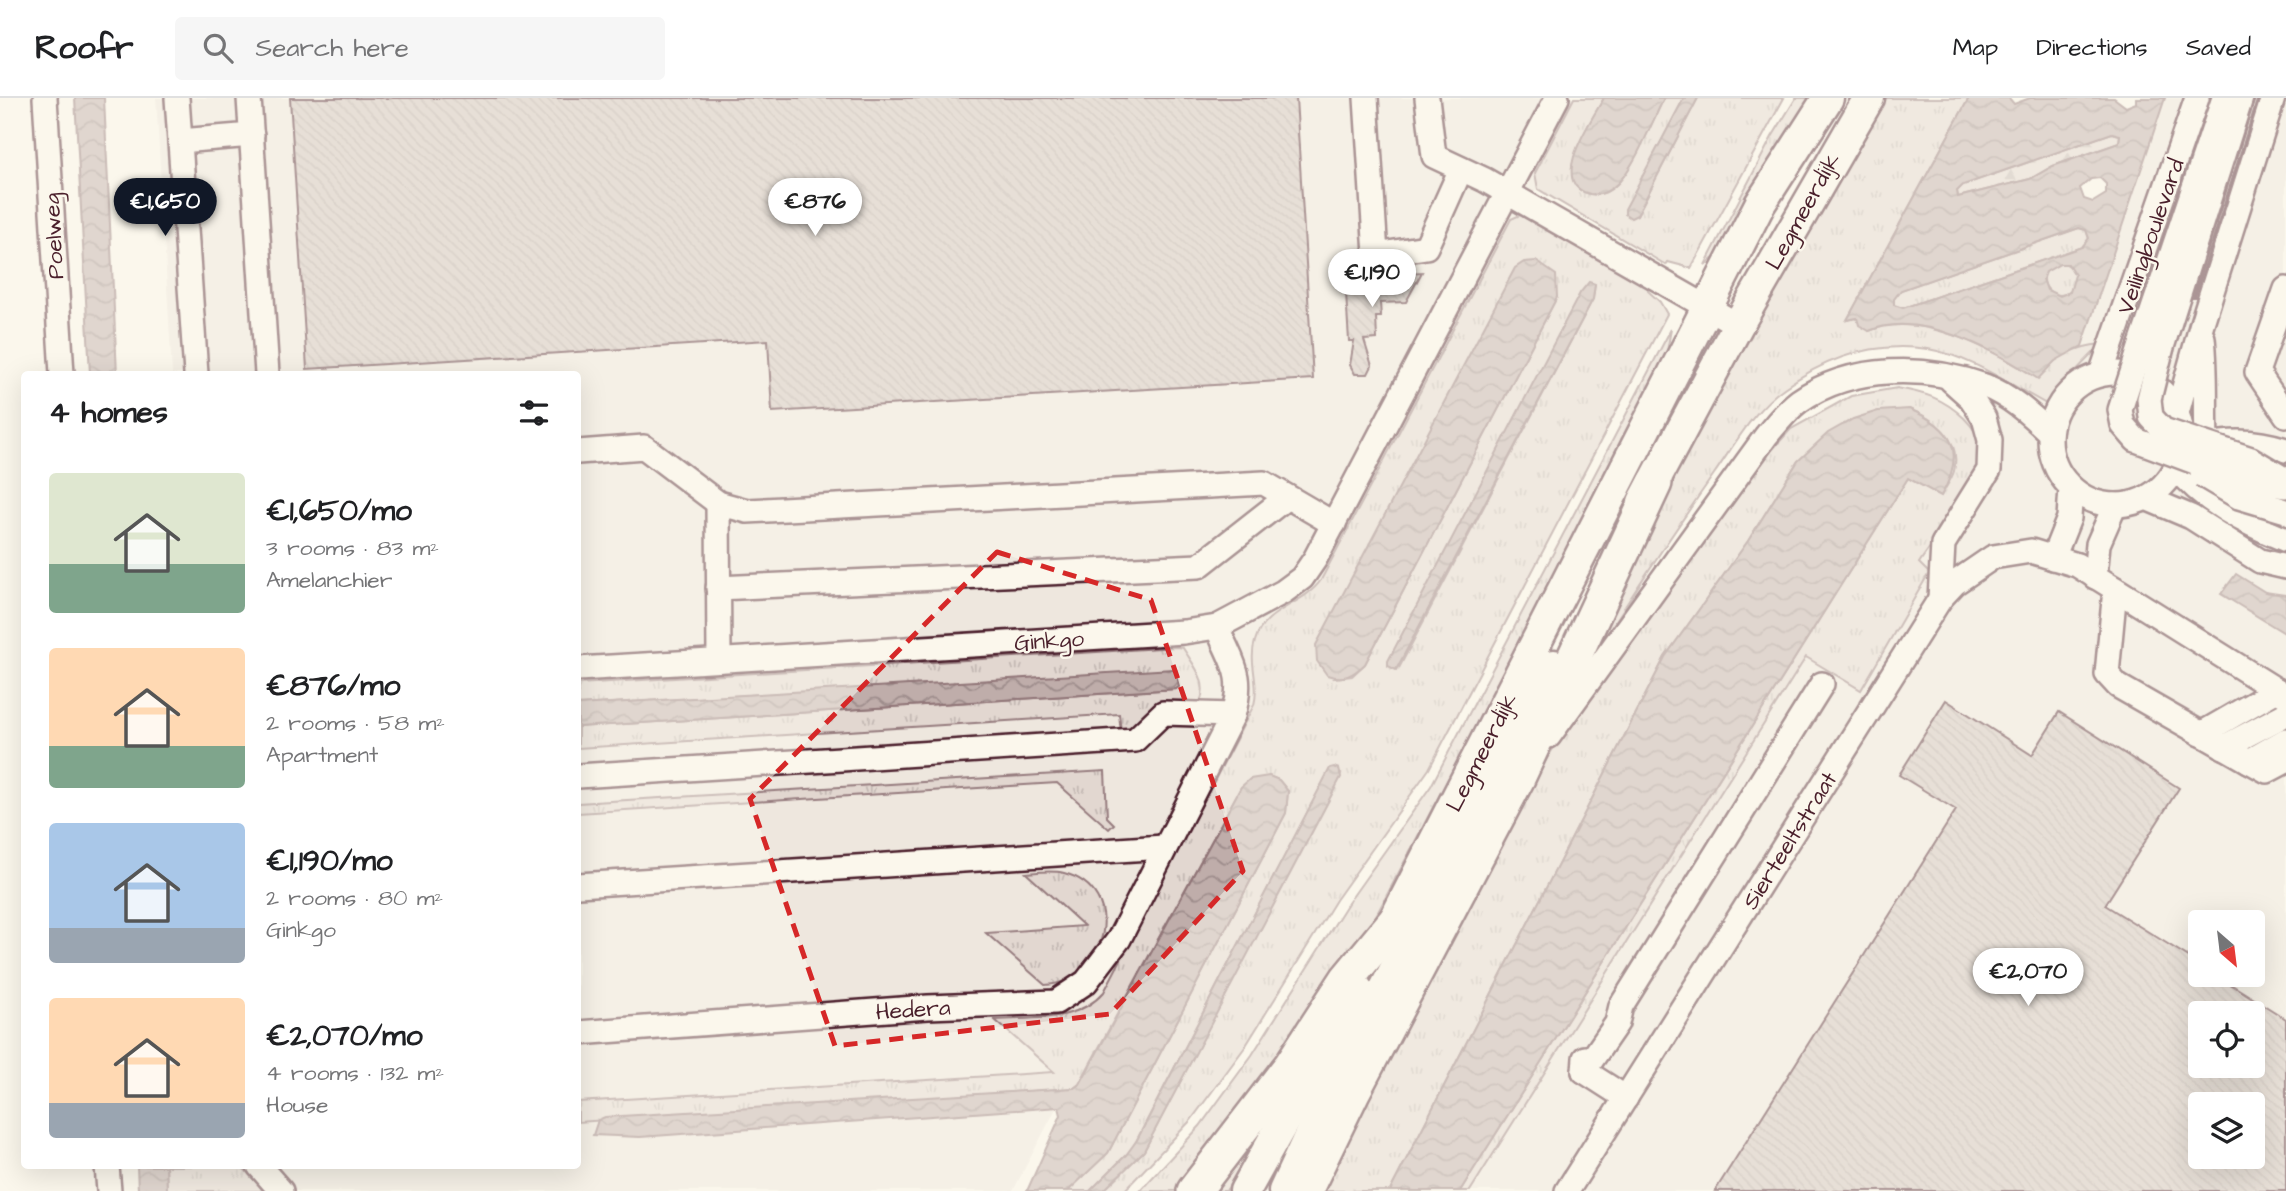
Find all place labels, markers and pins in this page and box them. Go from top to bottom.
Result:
pin: €1,650 [108,178,222,238]
pin: €876 [774,178,856,238]
pin: €1,190 [1315,250,1429,309]
pin: €2,070 [1971,948,2085,1008]

